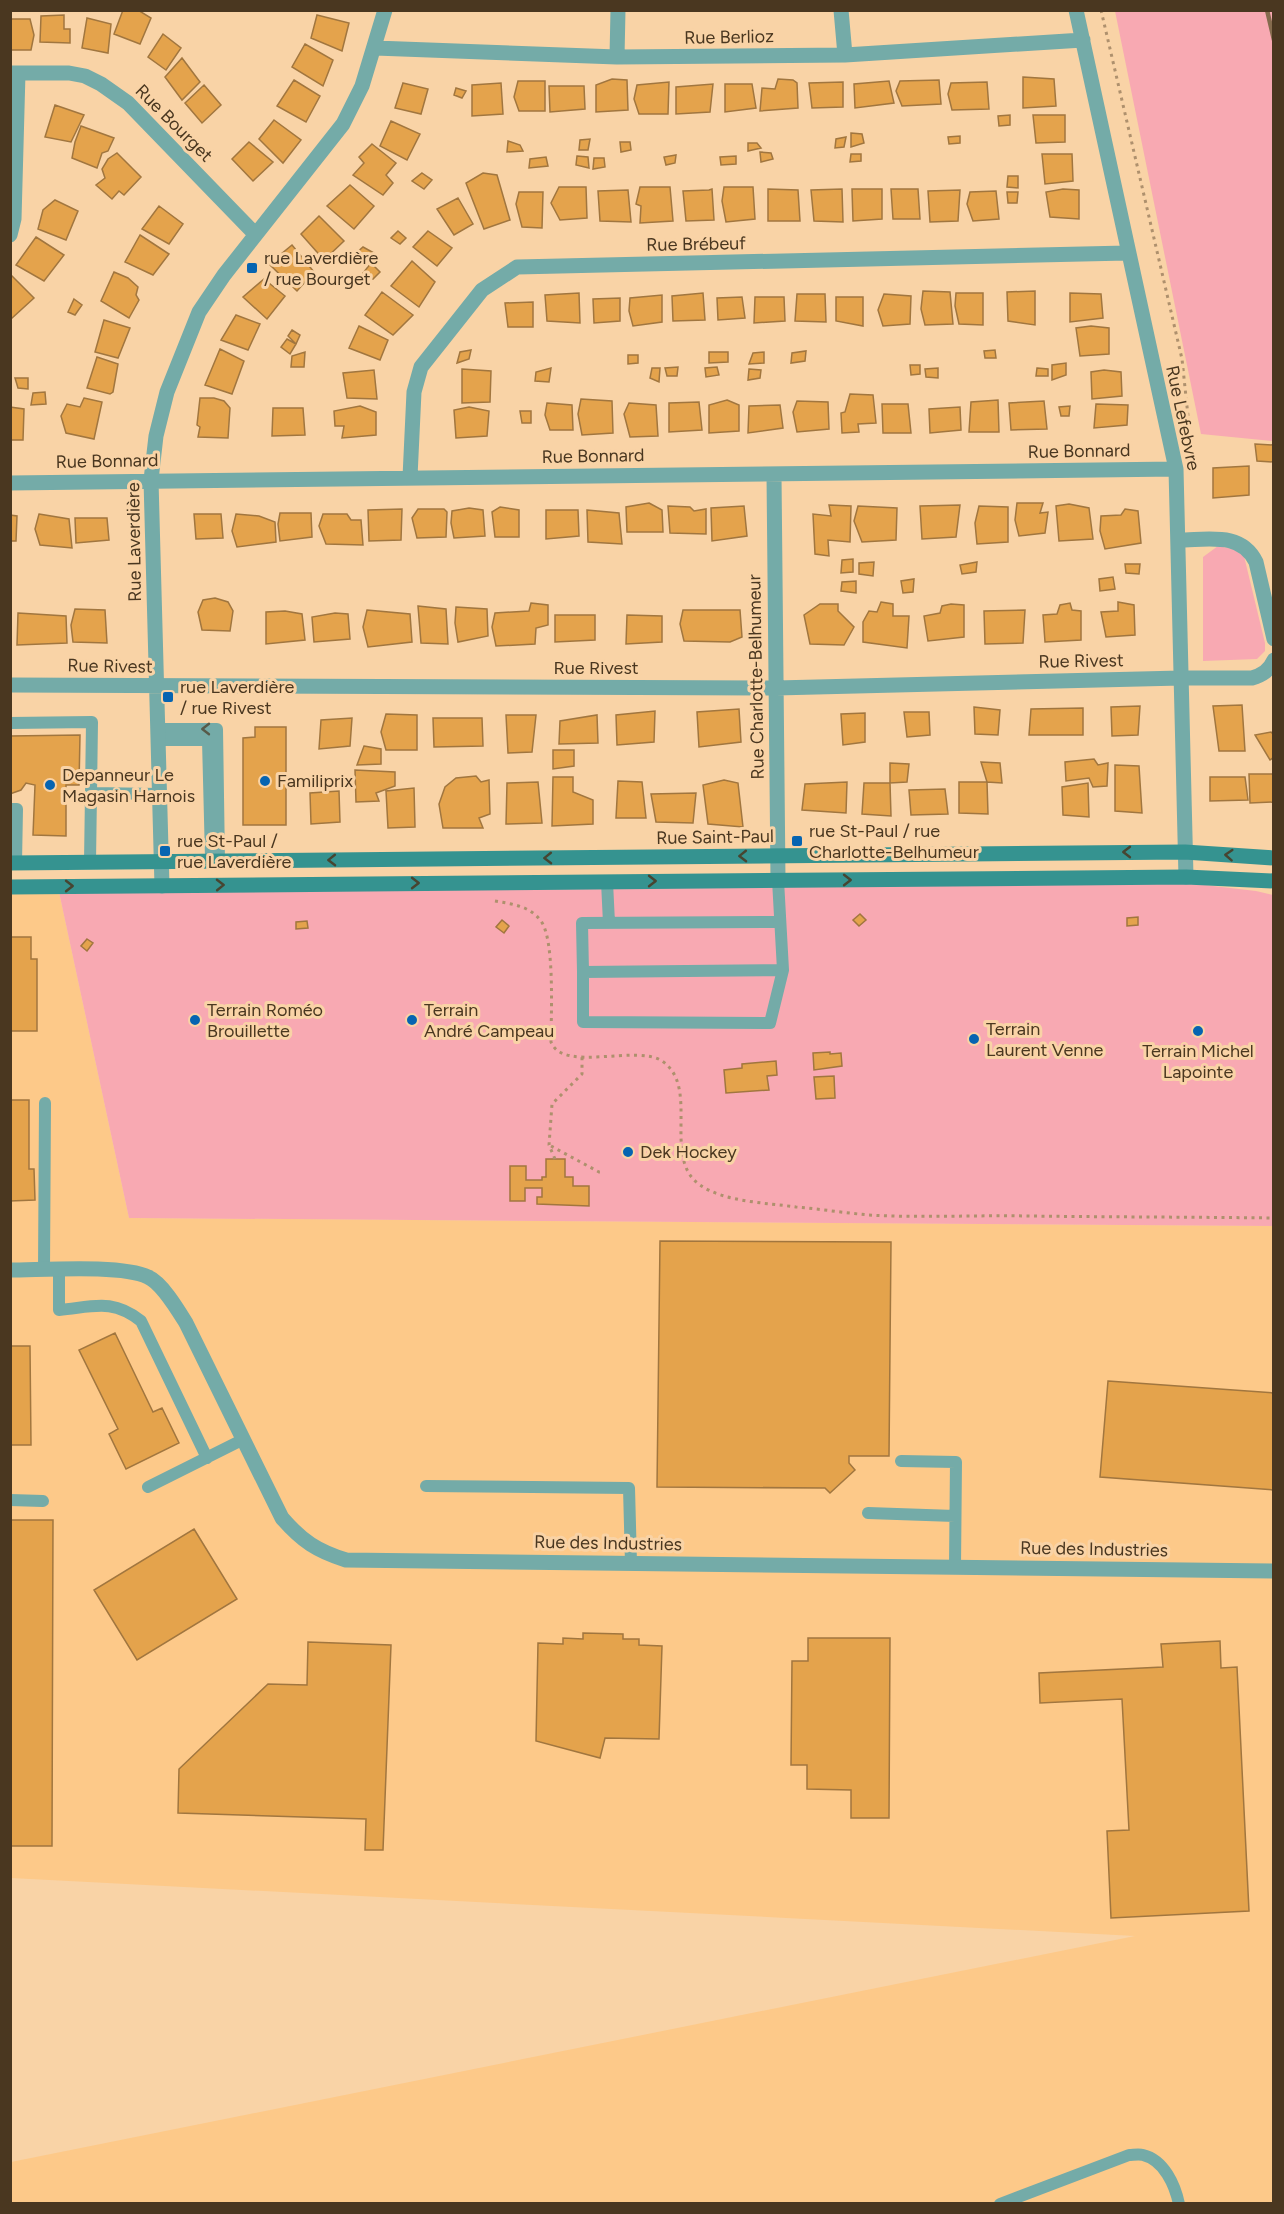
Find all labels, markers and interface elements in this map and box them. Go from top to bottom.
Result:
street label: Rue Berlioz [684,25,774,49]
street label: Rue Bourget [131,80,217,166]
street label: Rue Brébeuf [646,232,746,256]
place label: rue Laverdière / rue Bourget [264,247,379,290]
marker: rue Laverdière / rue Bourget [245,261,259,275]
street label: Rue Lefebvre [1161,363,1205,473]
street label: Rue Bonnard [1027,439,1131,463]
street label: Rue Bonnard [541,444,645,468]
street label: Rue Bonnard [55,449,159,473]
street label: Rue Laverdière [122,482,146,602]
street label: Rue Charlotte-Belhumeur [743,574,769,780]
street label: Rue Rivest [1038,649,1124,673]
street label: Rue Rivest [67,654,153,678]
street label: Rue Rivest [553,657,639,679]
place label: rue Laverdière / rue Rivest [180,676,295,719]
marker: rue Laverdière / rue Rivest [161,690,175,704]
one-way arrow [202,723,211,735]
place label: Depanneur Le Magasin Harnois [62,764,195,807]
place label: Familiprix [277,770,353,792]
marker: Familiprix [258,774,272,788]
marker: Depanneur Le Magasin Harnois [43,778,57,792]
place label: rue St-Paul / rue Charlotte-Belhumeur [809,820,979,863]
street label: Rue Saint-Paul [656,825,774,849]
place label: rue St-Paul / rue Laverdière [177,830,292,873]
marker: rue St-Paul / rue Charlotte-Belhumeur [790,834,804,848]
marker: rue St-Paul / rue Laverdière [158,844,172,858]
one-way arrow [1122,846,1131,858]
one-way arrow [1225,848,1234,861]
one-way arrow [738,850,747,862]
one-way arrow [543,852,552,864]
one-way arrow [327,854,336,866]
one-way arrow [843,873,852,886]
one-way arrow [648,875,657,887]
one-way arrow [411,877,420,889]
one-way arrow [216,879,225,891]
one-way arrow [64,880,73,892]
place label: Terrain Roméo Brouillette [207,999,323,1042]
place label: Terrain André Campeau [424,999,554,1042]
marker: Terrain Roméo Brouillette [188,1013,202,1027]
marker: Terrain André Campeau [405,1013,419,1027]
place label: Terrain Laurent Venne [986,1018,1103,1061]
marker: Terrain Michel Lapointe [1191,1024,1205,1038]
marker: Terrain Laurent Venne [967,1032,981,1046]
place label: Terrain Michel Lapointe [1142,1040,1254,1083]
place label: Dek Hockey [640,1141,737,1163]
marker: Dek Hockey [621,1145,635,1159]
street label: Rue des Industries [534,1531,682,1555]
street label: Rue des Industries [1020,1537,1168,1561]

